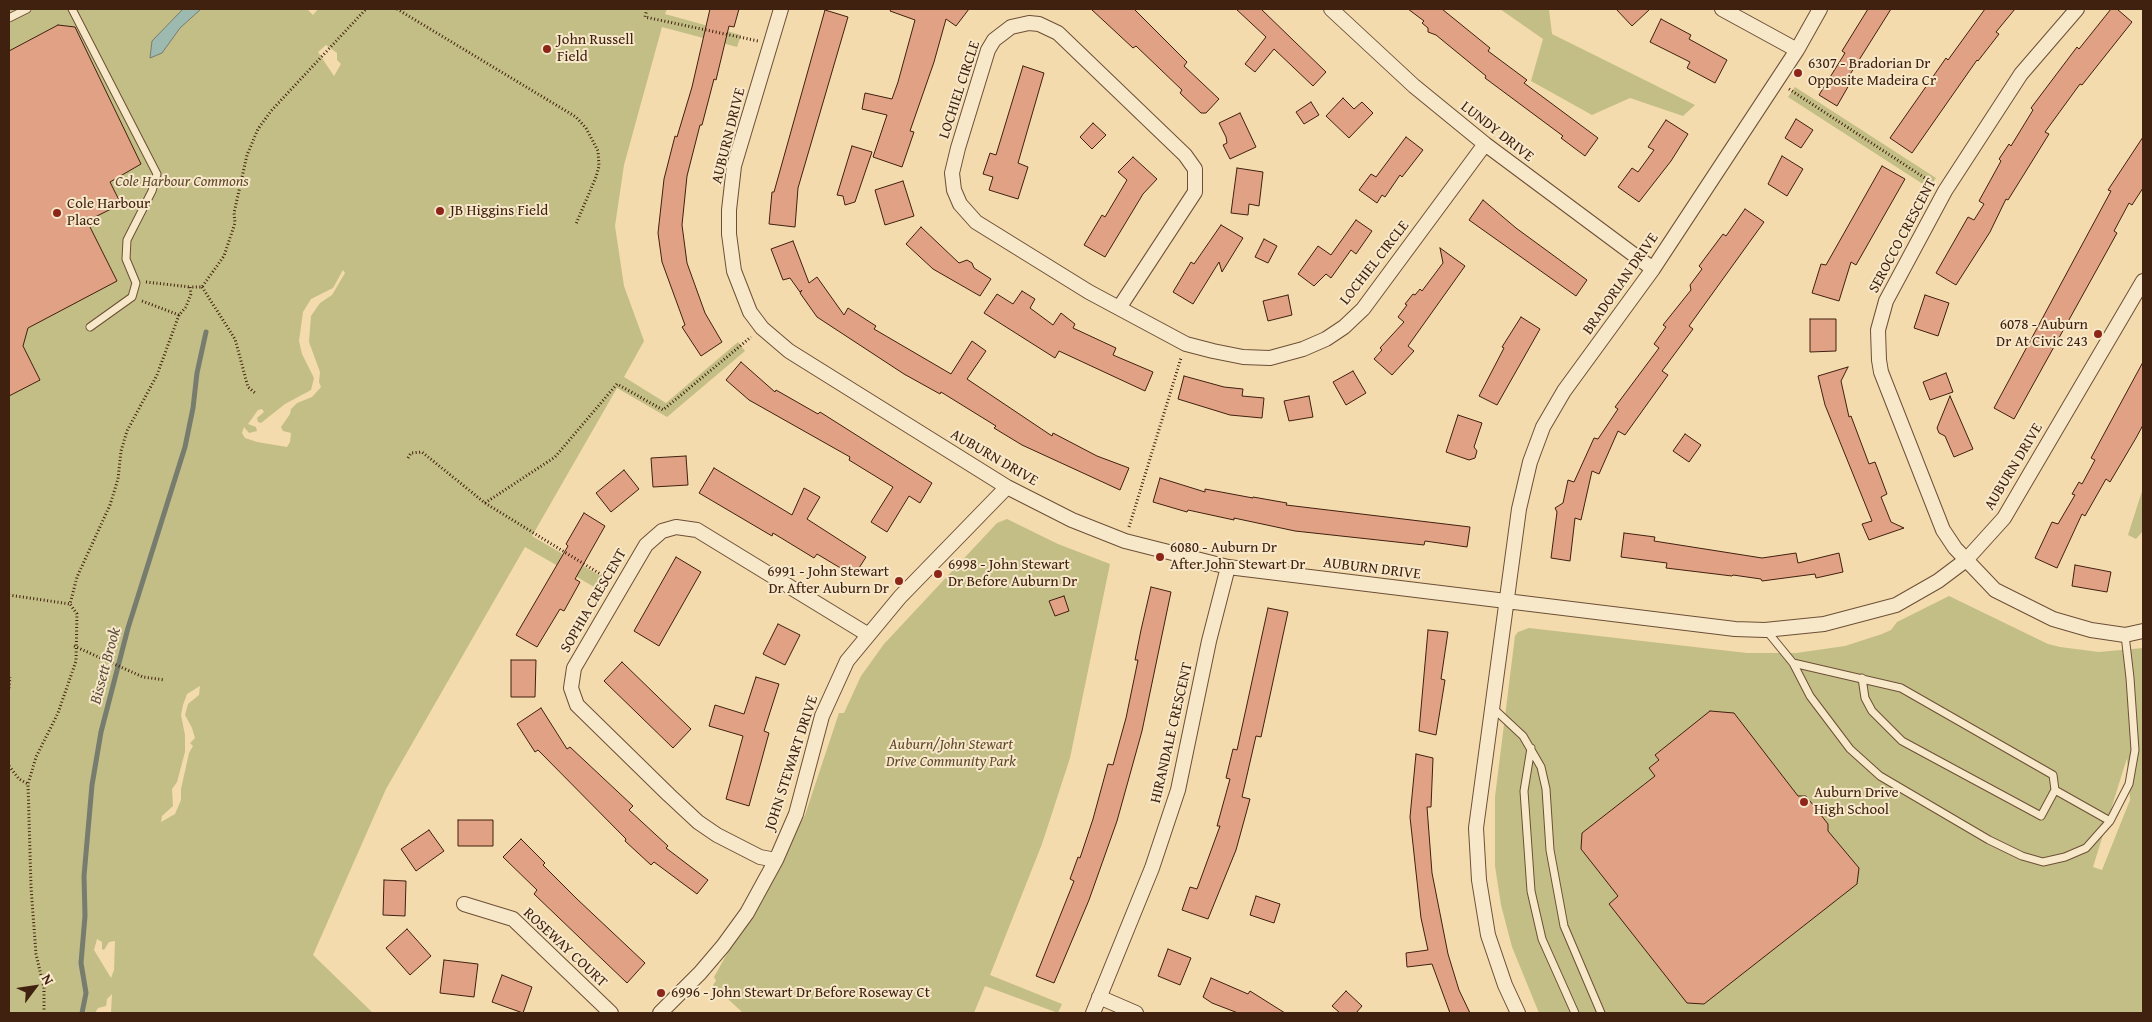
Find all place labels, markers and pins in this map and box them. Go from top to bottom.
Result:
place label: John Russell Field [557,31,634,66]
marker: John Russell Field [541,43,553,55]
place label: 6307 - Bradorian Dr Opposite Madeira Cr [1808,55,1936,90]
marker: 6307 - Bradorian Dr Opposite Madeira Cr [1792,67,1804,79]
place label: Cole Harbour Place [67,195,150,230]
place label: JB Higgins Field [450,202,548,220]
marker: JB Higgins Field [434,205,446,217]
marker: Cole Harbour Place [51,207,63,219]
place label: 6078 - Auburn Dr At Civic 243 [1996,316,2088,351]
marker: 6078 - Auburn Dr At Civic 243 [2092,328,2104,340]
place label: 6080 - Auburn Dr After John Stewart Dr [1170,539,1305,574]
marker: 6080 - Auburn Dr After John Stewart Dr [1154,551,1166,563]
place label: 6998 - John Stewart Dr Before Auburn Dr [948,556,1077,591]
place label: 6991 - John Stewart Dr After Auburn Dr [767,563,889,598]
marker: 6998 - John Stewart Dr Before Auburn Dr [932,568,944,580]
marker: 6991 - John Stewart Dr After Auburn Dr [893,575,905,587]
place label: Auburn Drive High School [1814,784,1899,819]
marker: Auburn Drive High School [1798,796,1810,808]
place label: 6996 - John Stewart Dr Before Roseway Ct [671,984,930,1002]
marker: 6996 - John Stewart Dr Before Roseway Ct [655,987,667,999]

